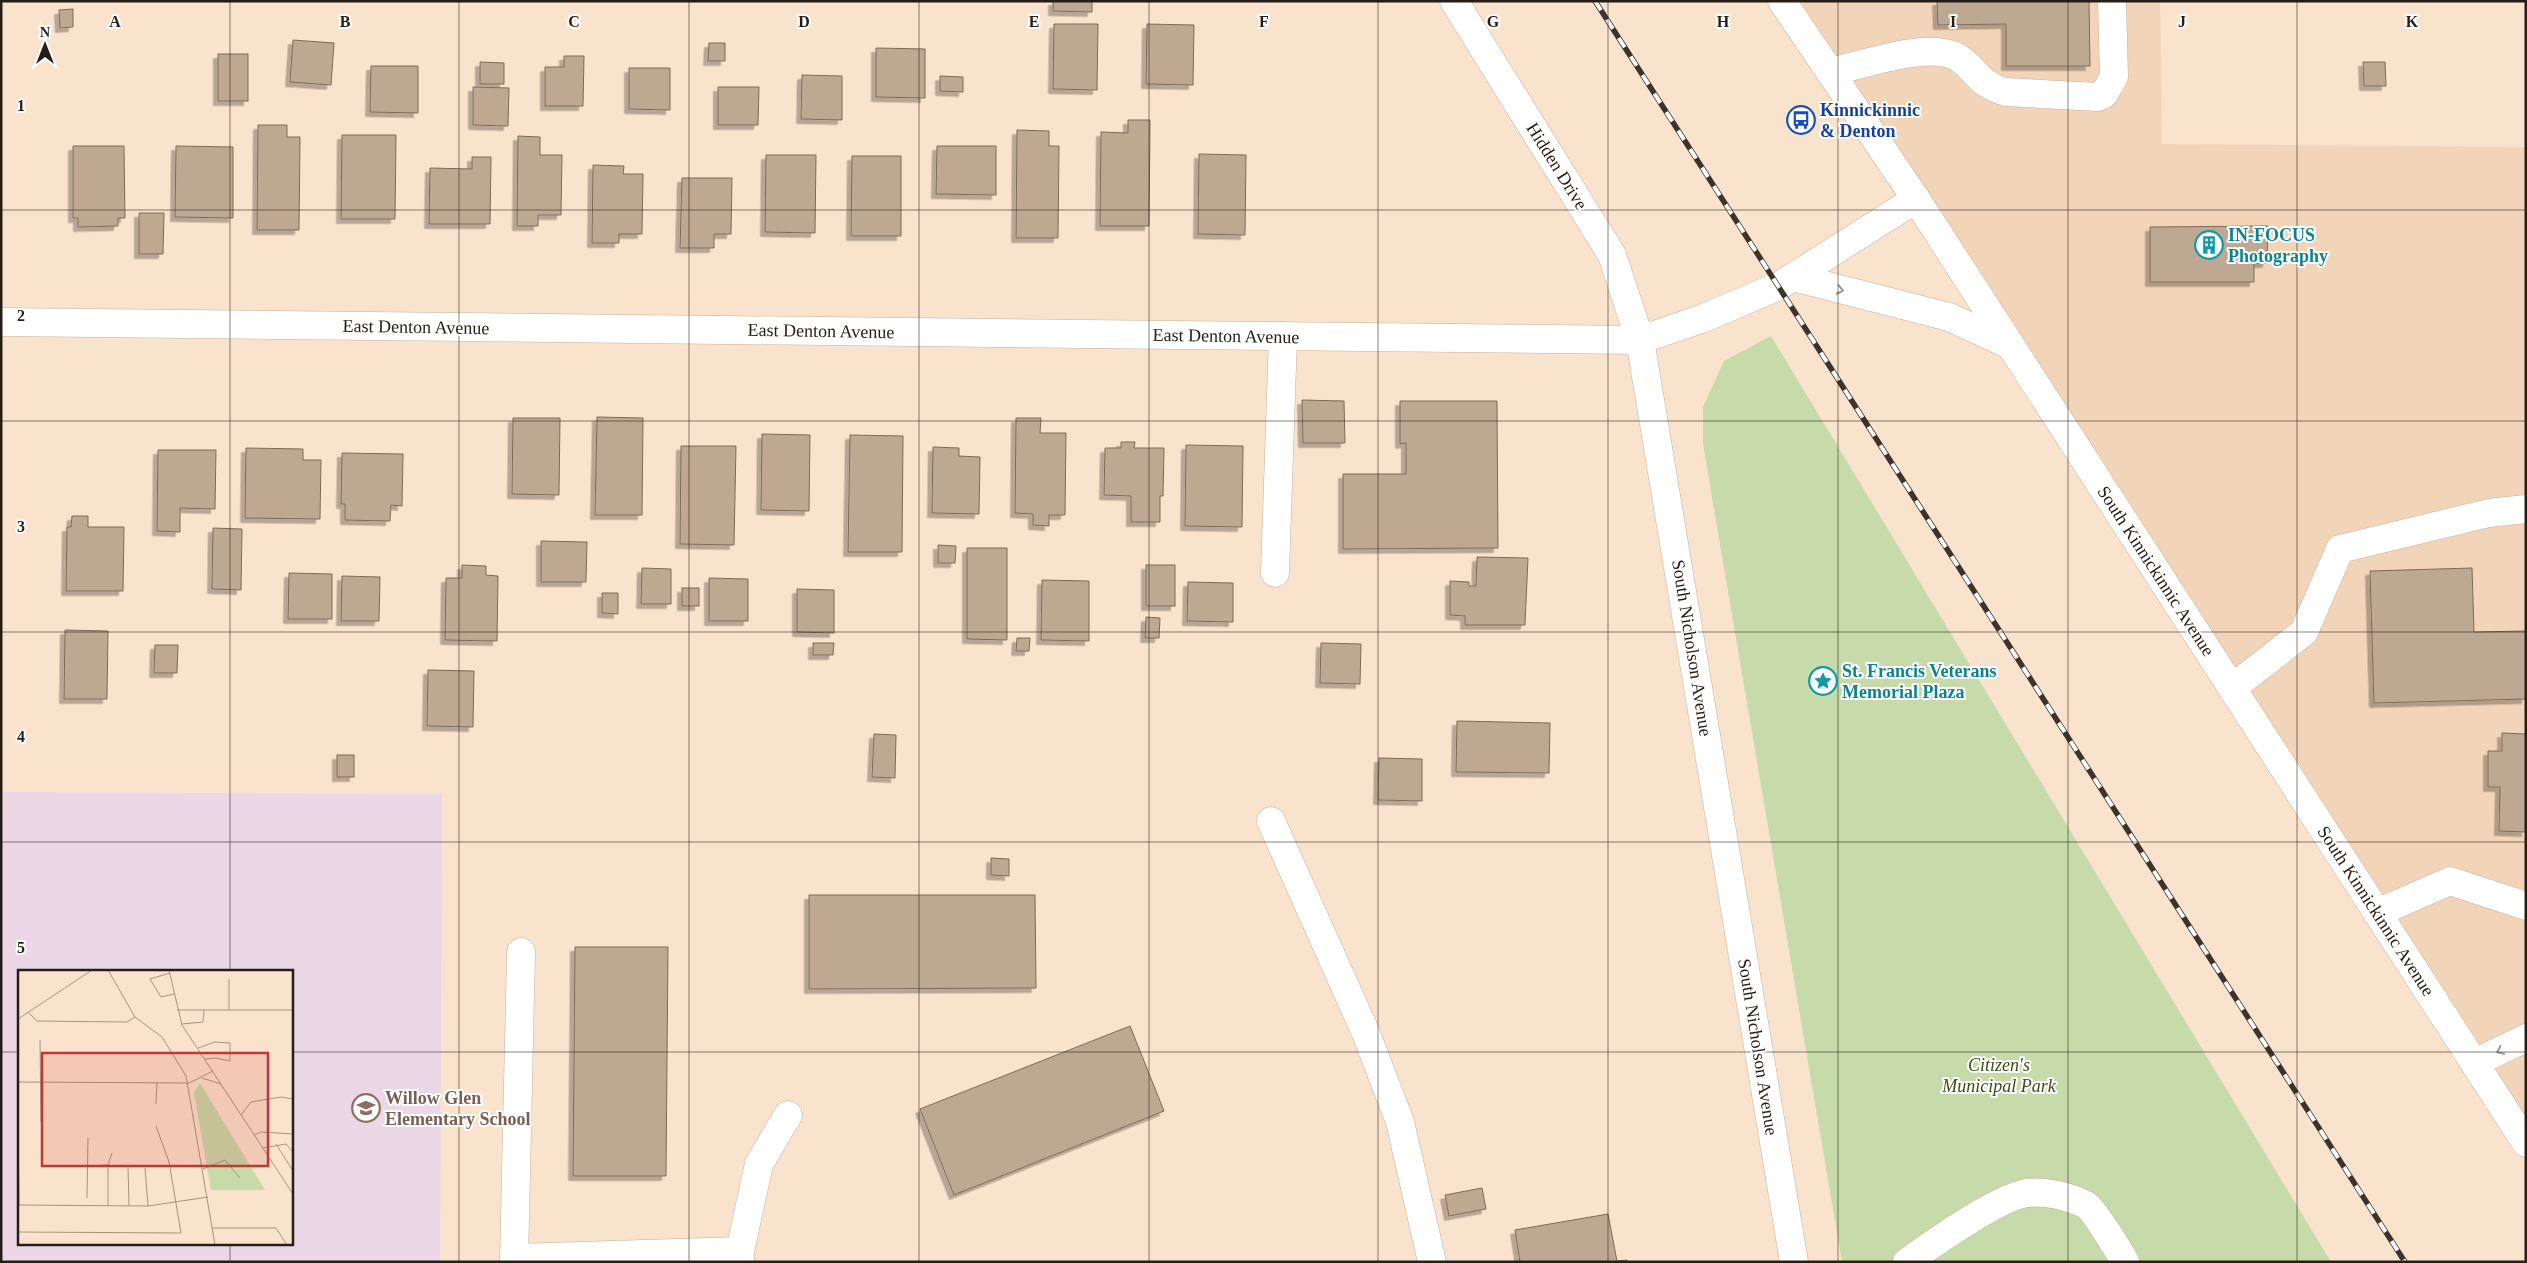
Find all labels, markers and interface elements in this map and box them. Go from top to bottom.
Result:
text: A [109,13,121,30]
text: B [340,13,351,30]
text: C [568,13,580,30]
text: D [798,13,810,30]
text: E [1029,13,1039,30]
text: F [1259,13,1269,30]
text: G [1487,13,1500,30]
text: H [1717,13,1730,30]
text: I [1950,13,1956,30]
text: J [2178,13,2186,30]
text: K [2406,13,2419,30]
north arrow [20,20,70,70]
text: N [40,25,50,40]
text: 1 [17,97,25,114]
place label: Kinnickinnic & Denton [1820,100,1920,141]
bus stop icon: Kinnickinnic & Denton [1786,105,1816,135]
street label: Hidden Drive [1522,119,1592,213]
place label: IN-FOCUS Photography [2228,225,2328,266]
building icon: IN-FOCUS Photography [2194,230,2224,260]
one-way arrow [1836,284,1845,295]
text: 2 [17,307,25,324]
street label: East Denton Avenue [343,316,489,338]
street label: East Denton Avenue [748,320,894,342]
street label: East Denton Avenue [1153,325,1299,347]
street label: South Kinnickinnic Avenue [2094,482,2218,660]
text: 3 [17,518,25,535]
street label: South Nicholson Avenue [1668,558,1716,738]
place label: St. Francis Veterans Memorial Plaza [1842,661,1997,702]
place icon: St. Francis Veterans Memorial Plaza [1808,666,1838,696]
text: 4 [17,728,25,745]
street label: South Kinnickinnic Avenue [2314,822,2438,1000]
text: 5 [17,939,25,956]
street label: South Nicholson Avenue [1734,957,1782,1137]
inset map [18,970,292,1246]
one-way arrow [2496,1045,2505,1055]
park label: Citizen's Municipal Park [1941,1055,2057,1096]
place label: Willow Glen Elementary School [385,1088,531,1129]
school or university icon: Willow Glen Elementary School [351,1093,381,1123]

